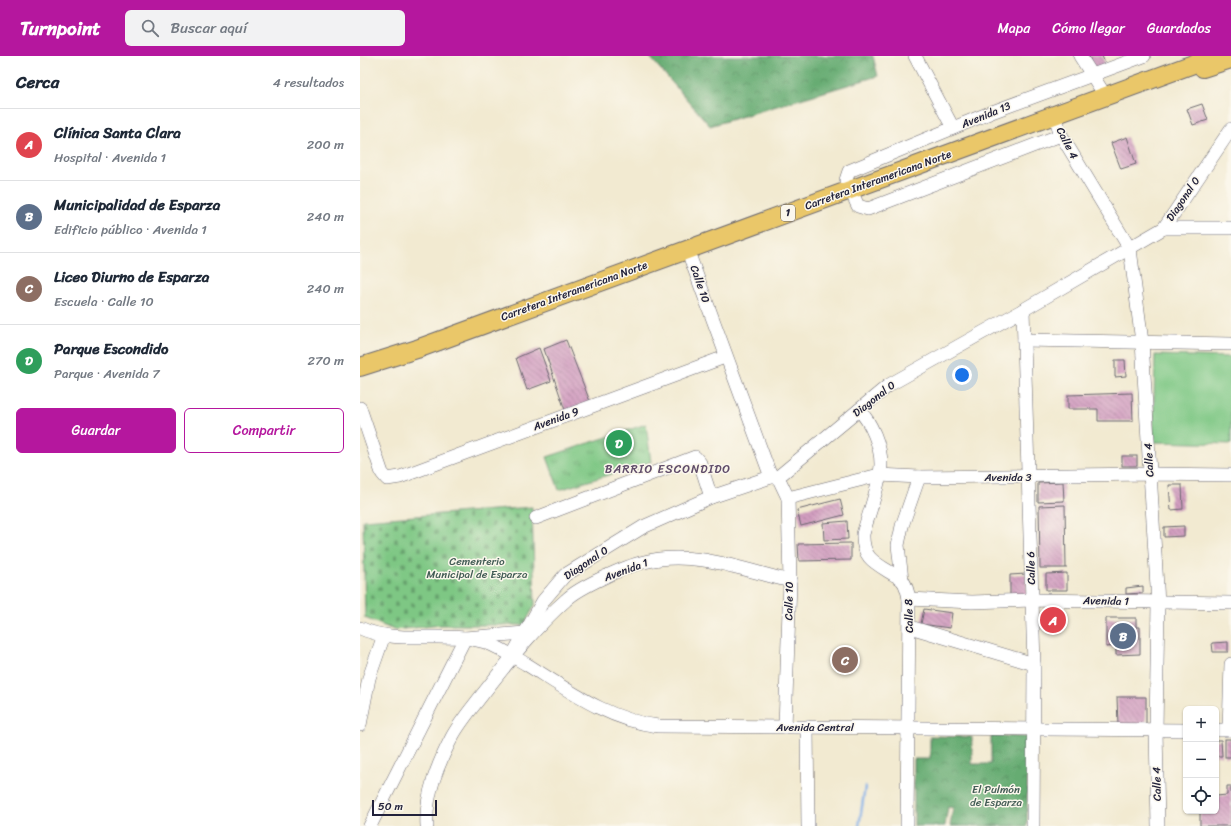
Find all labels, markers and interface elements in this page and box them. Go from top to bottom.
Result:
search box [125,10,405,46]
text: Turnpoint [20,12,101,45]
text: Buscar aquí [171,15,247,41]
text: Mapa [997,16,1030,41]
text: Cómo llegar [1052,16,1125,41]
text: Guardados [1147,16,1211,41]
icon: search [139,17,161,39]
text: Cerca [16,67,59,97]
text: 4 resultados [273,71,344,94]
street label: Avenida 13 [957,96,1014,134]
text: Clínica Santa Clara [54,120,181,146]
street label: Calle 4 [1051,124,1083,163]
text: A [25,133,33,156]
text: 200 m [307,133,344,156]
street label: Carretera Interamericana Norte [802,144,955,215]
text: Hospital · Avenida 1 [54,146,166,169]
street label: Diagonal 0 [1161,173,1205,225]
text: Municipalidad de Esparza [54,192,220,218]
text: B [25,205,33,228]
text: 240 m [307,205,344,228]
road number: 1 [781,205,795,221]
text: Edificio público · Avenida 1 [54,218,207,241]
street label: Carretera Interamericana Norte [498,255,651,326]
street label: Calle 10 [685,263,715,305]
text: Liceo Diurno de Esparza [54,264,209,290]
text: C [25,277,33,300]
text: 240 m [307,277,344,300]
text: Escuela · Calle 10 [54,290,154,313]
text: Parque Escondido [54,336,168,362]
text: D [25,349,33,372]
text: 270 m [307,349,344,372]
text: Parque · Avenida 7 [54,362,160,385]
your location [952,365,972,385]
street label: Diagonal 0 [848,376,900,422]
street label: Avenida 9 [529,402,582,436]
button: Guardar [16,408,176,453]
button: Compartir [184,408,344,453]
pin: D [606,428,632,458]
street label: Calle 4 [1139,442,1159,477]
district label: BARRIO ESCONDIDO [605,458,731,480]
street label: Avenida 3 [983,468,1032,487]
street label: Diagonal 0 [560,541,612,585]
street label: Calle 6 [1021,551,1041,585]
park label: Cementerio Municipal de Esparza [426,552,528,584]
street label: Avenida 1 [600,553,651,587]
street label: Calle 10 [779,581,799,621]
street label: Avenida 1 [1082,591,1129,611]
street label: Calle 8 [899,598,919,633]
pin: A [1040,605,1066,635]
pin: B [1110,621,1136,651]
pin: C [832,645,858,675]
map controls [1183,706,1219,814]
button: + [1183,706,1219,742]
street label: Avenida Central [775,718,855,737]
button: − [1183,742,1219,778]
street label: Calle 4 [1147,767,1167,801]
button: locate [1183,778,1219,814]
park label: El Pulmón de Esparza [970,780,1023,812]
text: 50 m [378,797,403,816]
scale bar [372,798,437,817]

